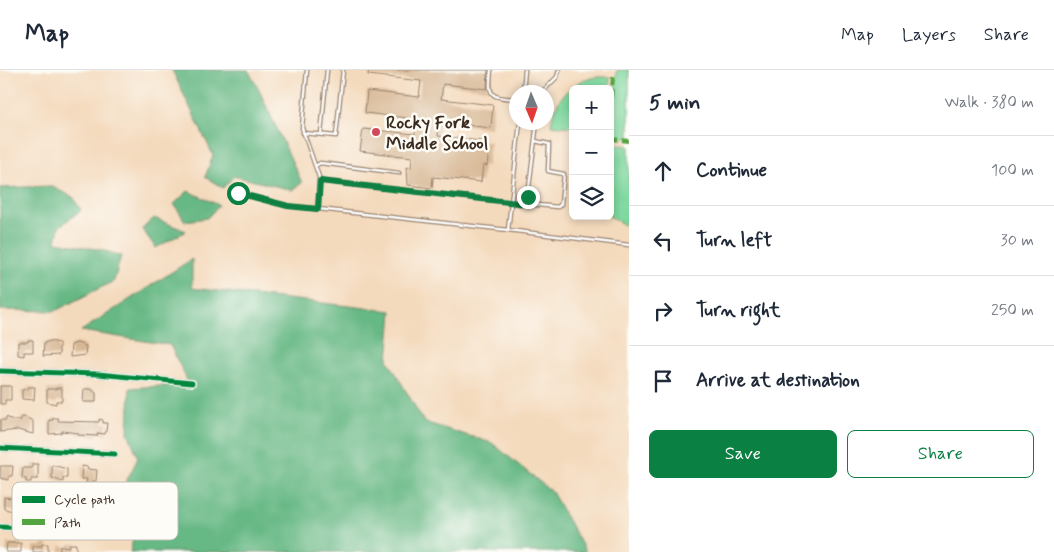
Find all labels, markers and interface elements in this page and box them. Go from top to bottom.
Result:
text: Map [25,19,69,50]
text: Map [841,23,874,47]
text: Layers [902,23,956,47]
text: Share [984,23,1029,47]
north arrow [509,85,554,130]
map controls [569,85,614,220]
button: + [569,85,614,130]
text: 5 min [649,89,701,117]
text: Walk · 380 m [944,92,1034,113]
place label: Rocky Fork Middle School [386,111,488,156]
marker: Rocky Fork Middle School [370,126,382,138]
button: − [569,130,614,175]
icon: ahead [649,157,677,185]
text: Continue [696,158,767,183]
text: 100 m [991,160,1034,181]
button: layers [569,175,614,220]
route start [227,182,250,205]
route end [517,186,540,209]
icon: left [649,227,677,255]
text: Turn left [696,228,772,253]
text: 30 m [1001,230,1034,251]
icon: right [649,297,677,325]
text: Turn right [696,298,780,323]
text: 250 m [991,300,1034,321]
icon: arrive [649,367,677,395]
text: Arrive at destination [696,368,860,393]
button: Save [649,430,837,478]
button: Share [847,430,1034,478]
legend [12,482,178,540]
text: Cycle path [54,491,115,509]
text: Path [54,514,81,532]

